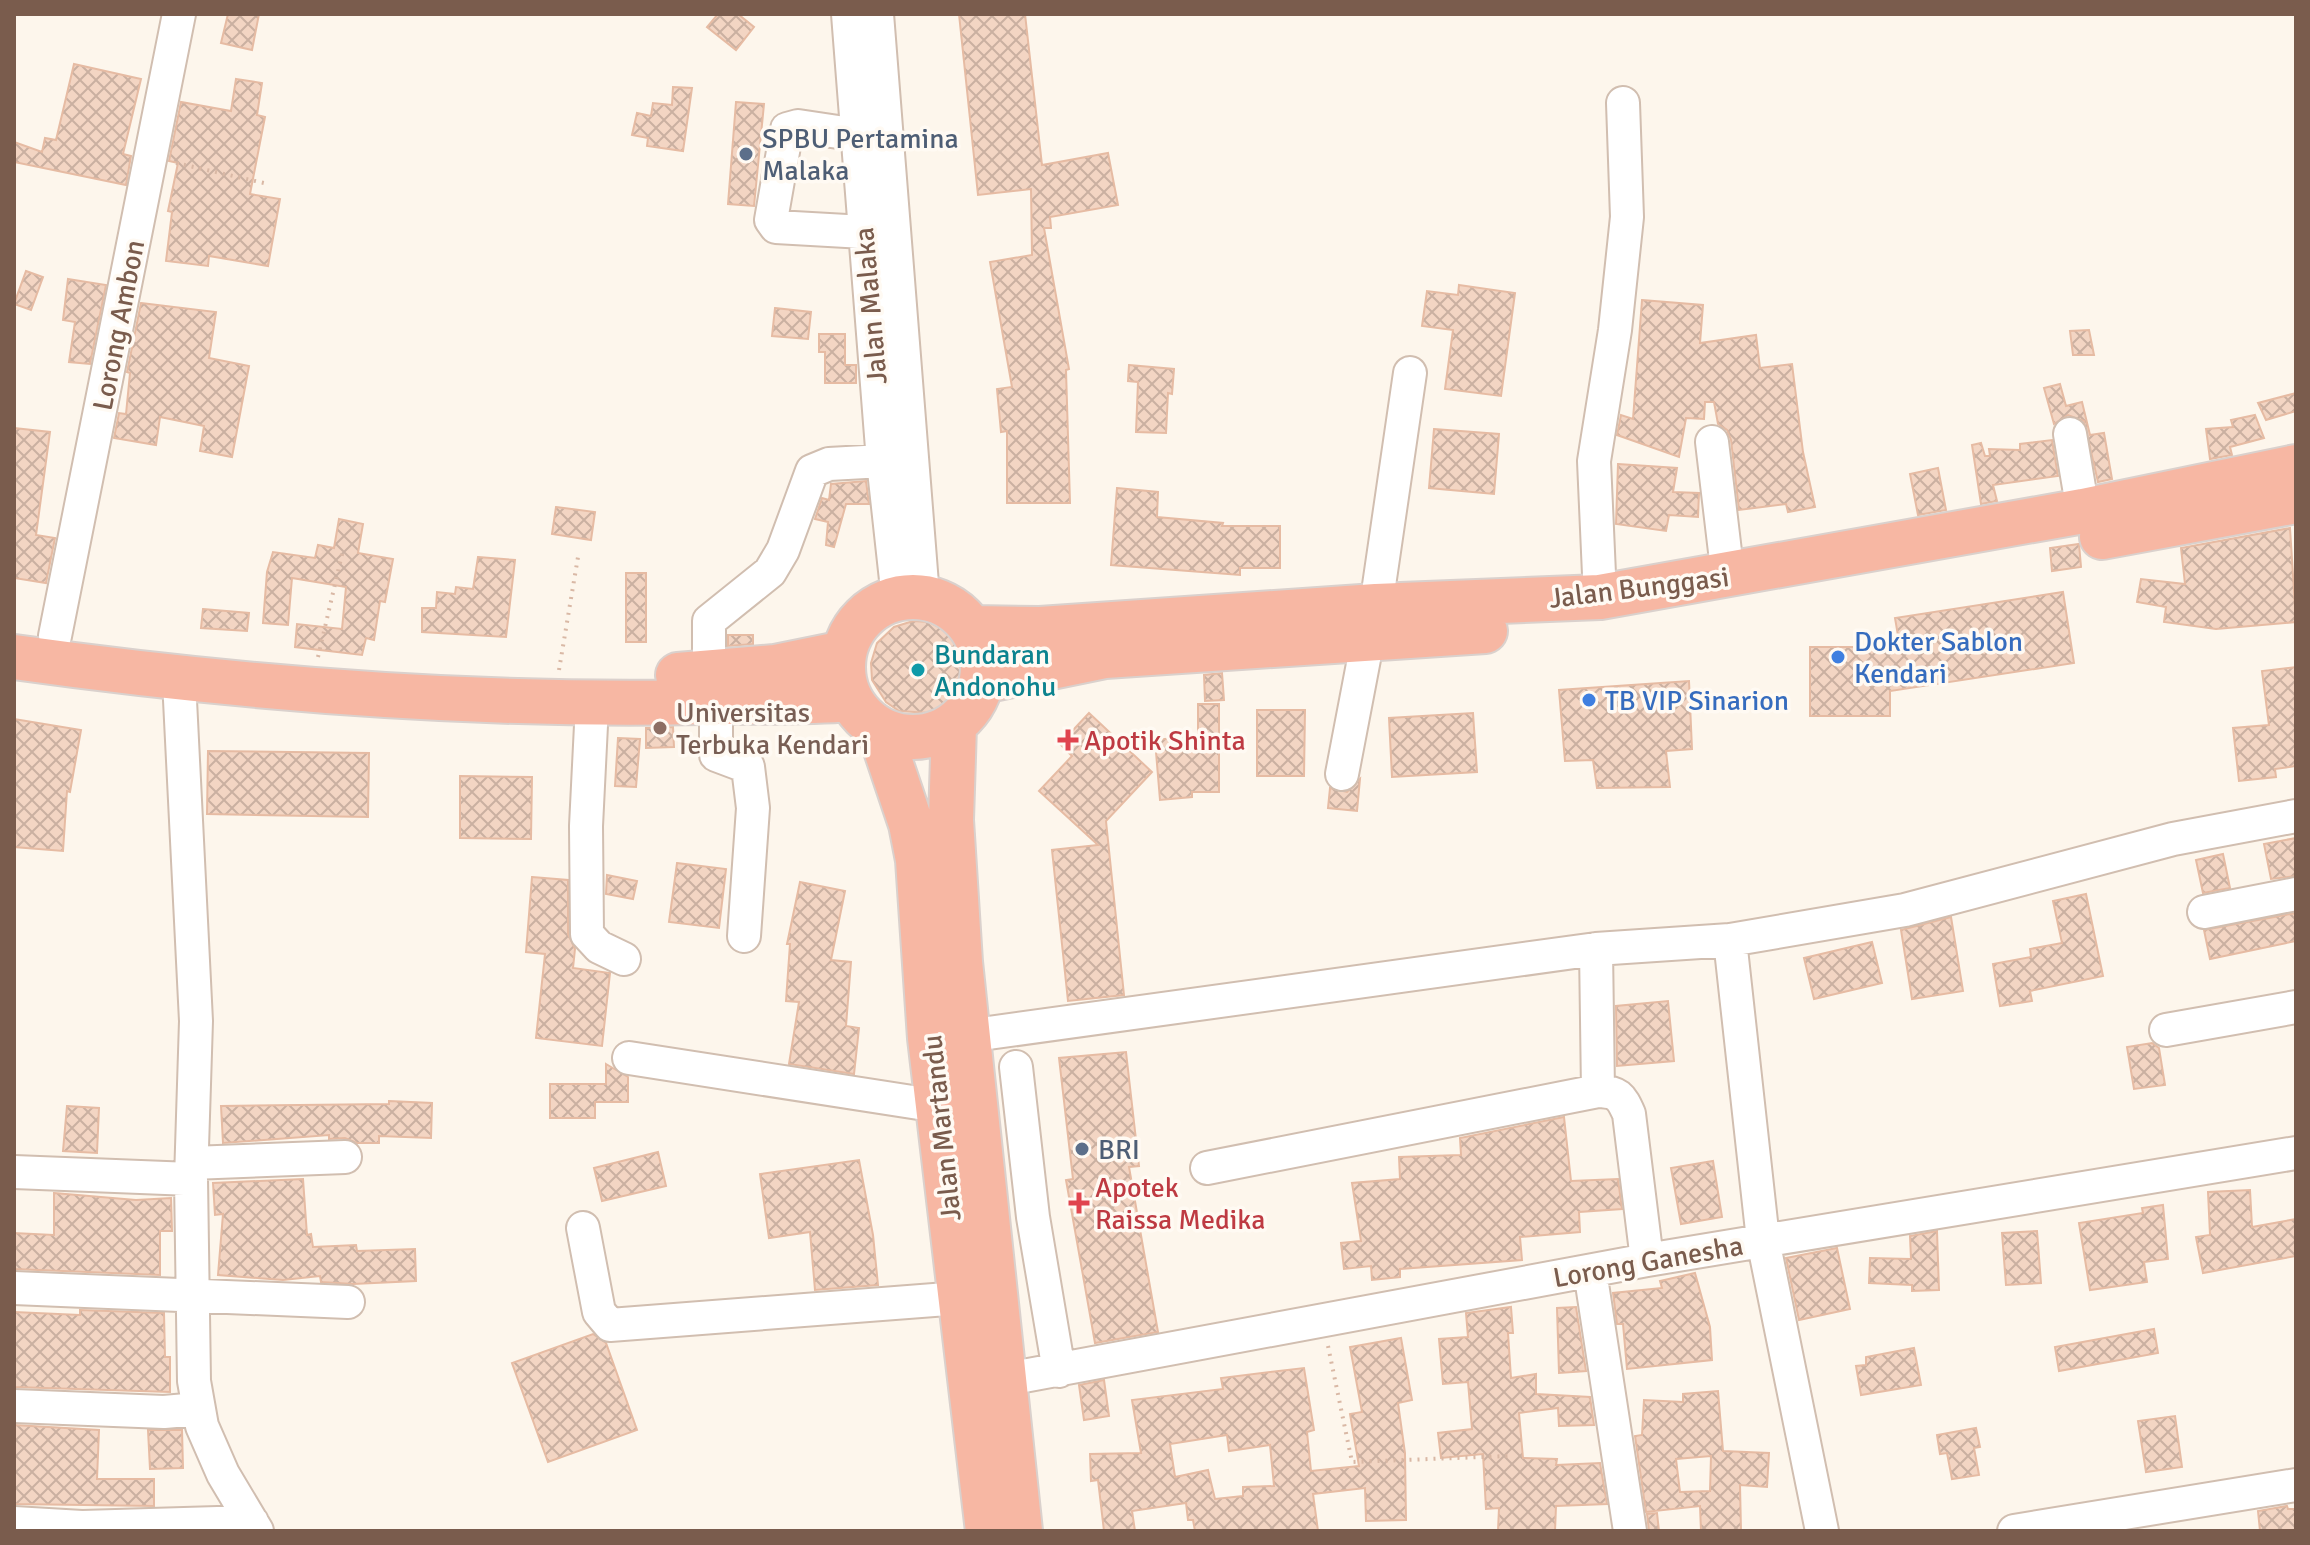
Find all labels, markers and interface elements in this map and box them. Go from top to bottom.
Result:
place label: SPBU Pertamina Malaka [762,122,959,188]
marker: SPBU Pertamina Malaka [737,145,755,163]
street label: Jalan Malaka [847,226,895,386]
street label: Lorong Ambon [86,237,152,413]
street label: Jalan Bunggasi [1547,560,1731,616]
place label: Dokter Sablon Kendari [1854,625,2023,691]
place label: Bundaran Andonohu [934,638,1056,704]
marker: Dokter Sablon Kendari [1829,648,1847,666]
marker: Bundaran Andonohu [909,661,927,679]
place label: TB VIP Sinarion [1605,684,1789,718]
marker: TB VIP Sinarion [1580,691,1598,709]
place label: Universitas Terbuka Kendari [676,696,869,762]
marker: Universitas Terbuka Kendari [651,719,669,737]
place label: Apotik Shinta [1084,724,1246,758]
marker: Apotik Shinta [1059,731,1077,749]
street label: Jalan Martandu [915,1033,969,1223]
place label: BRI [1098,1133,1140,1167]
marker: BRI [1073,1140,1091,1158]
place label: Apotek Raissa Medika [1095,1171,1266,1237]
marker: Apotek Raissa Medika [1070,1194,1088,1212]
street label: Lorong Ganesha [1551,1229,1746,1295]

